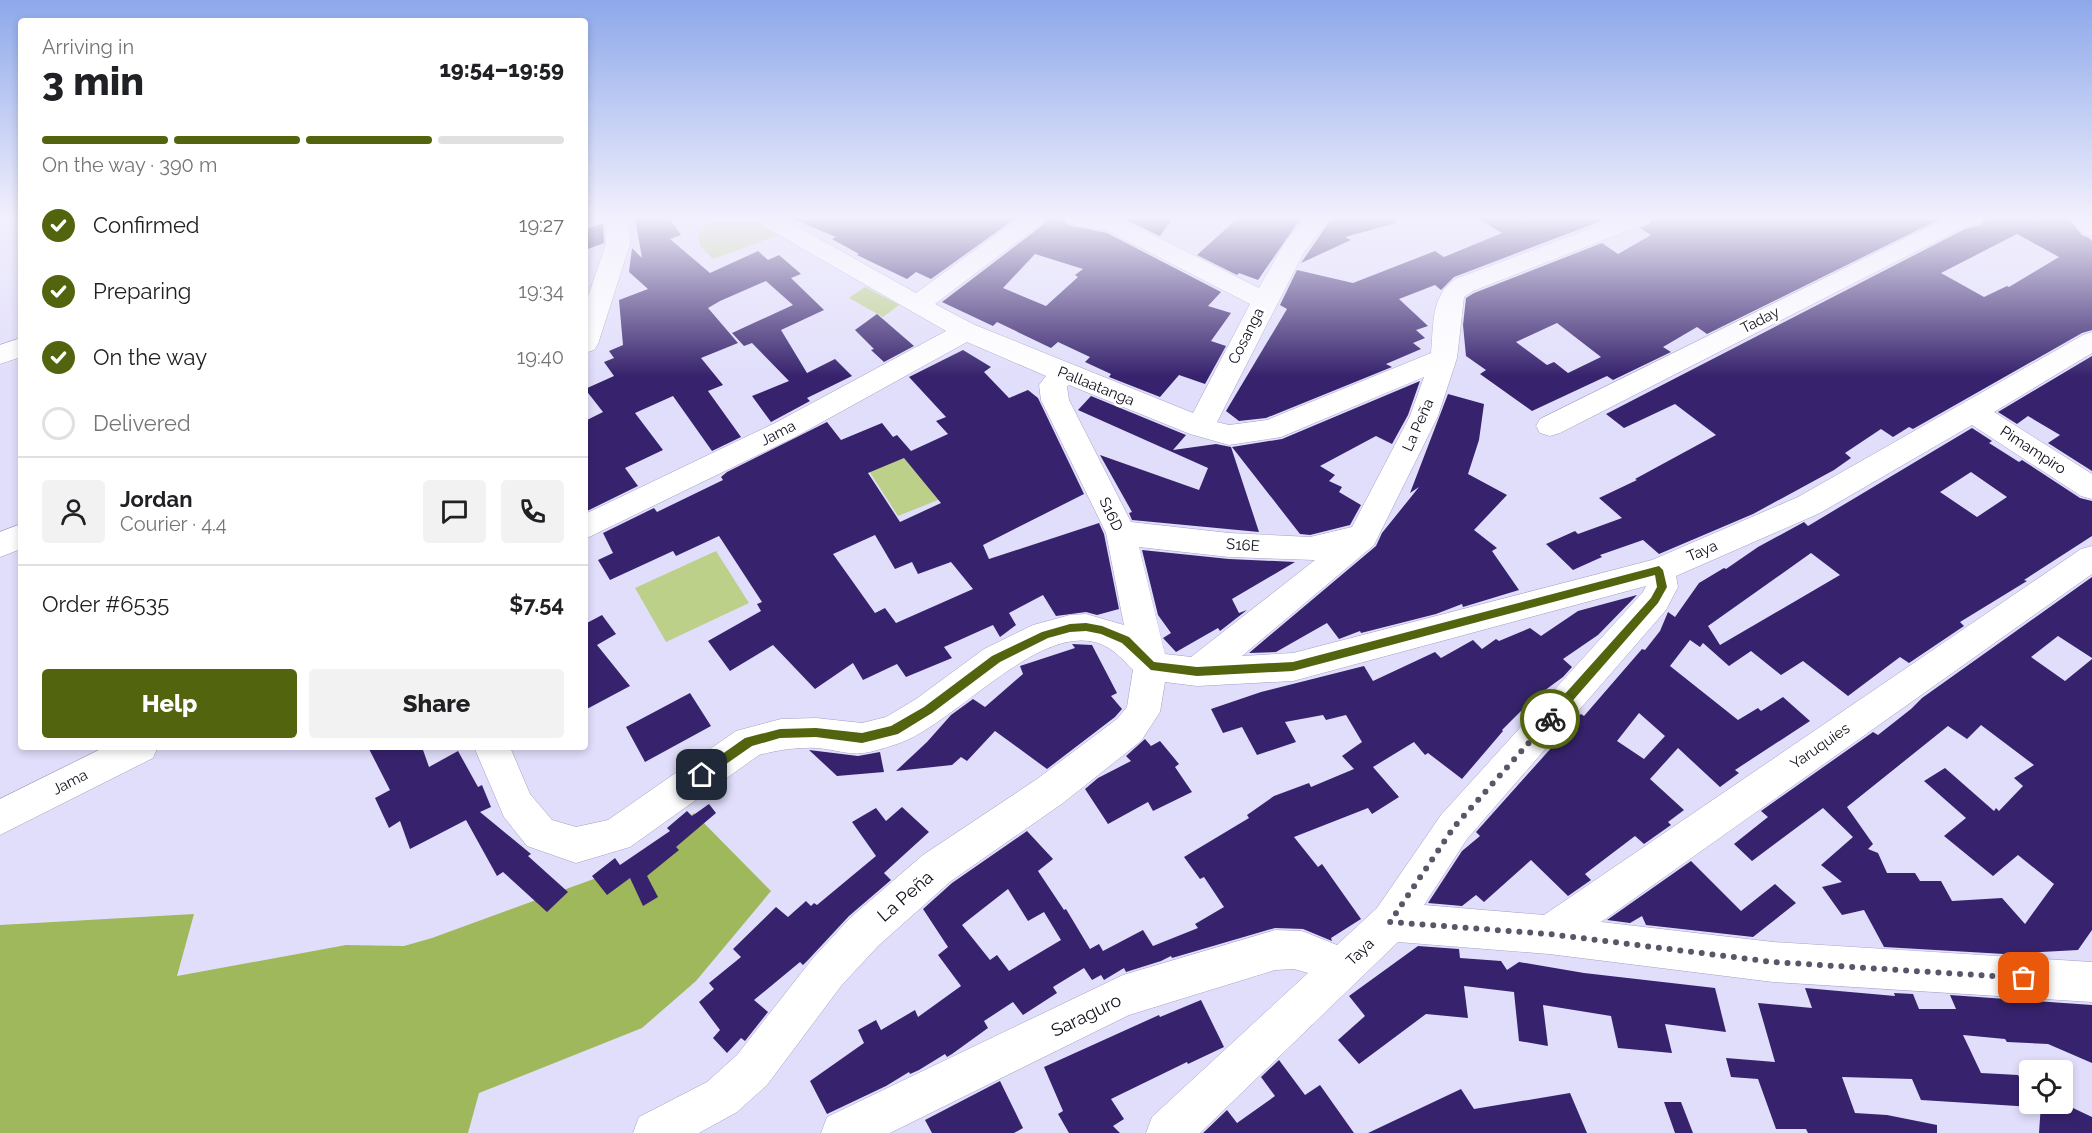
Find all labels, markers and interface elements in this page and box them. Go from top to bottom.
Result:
text: Arriving in [42,35,134,59]
text: 19:54–19:59 [439,56,564,82]
text: 3 min [42,58,144,104]
text: On the way · 390 m [42,153,217,177]
icon: check [42,209,75,242]
text: Confirmed [93,212,200,238]
text: 19:27 [519,213,564,237]
icon: check [42,275,75,308]
text: Preparing [93,278,191,304]
text: 19:34 [518,279,564,303]
street label: Taday [1738,303,1782,337]
street label: Cosanga [1224,305,1268,367]
icon: check [42,341,75,374]
text: On the way [93,344,207,370]
text: 19:40 [517,345,564,369]
street label: Pallaatanga [1055,362,1137,410]
street label: La Peña [1398,396,1438,454]
text: Delivered [93,410,191,436]
street label: Jama [757,417,799,449]
street label: Pimampiro [1997,422,2069,478]
button: person [42,480,105,543]
button: chat [423,480,486,543]
button: phone [501,480,564,543]
text: Jordan [120,486,192,512]
street label: S16D [1095,494,1127,534]
text: Courier · 4.4 [120,512,227,536]
street label: S16E [1226,535,1260,555]
street label: Taya [1684,537,1720,565]
text: Order #6535 [42,591,169,617]
text: $7.54 [509,591,564,617]
button: Help [42,669,297,738]
button: Share [309,669,564,738]
courier [1520,689,1580,749]
icon: bike [1534,703,1567,736]
street label: Yaruquies [1787,719,1853,773]
pin [676,749,727,800]
icon: home [685,758,718,791]
street label: Jama [49,766,91,798]
street label: La Peña [873,866,937,926]
street label: Taya [1342,935,1378,969]
pin [1998,952,2049,1003]
icon: bag [2007,961,2040,994]
street label: Saraguro [1048,989,1125,1041]
map controls [2019,1060,2073,1114]
button: locate [2019,1060,2073,1114]

